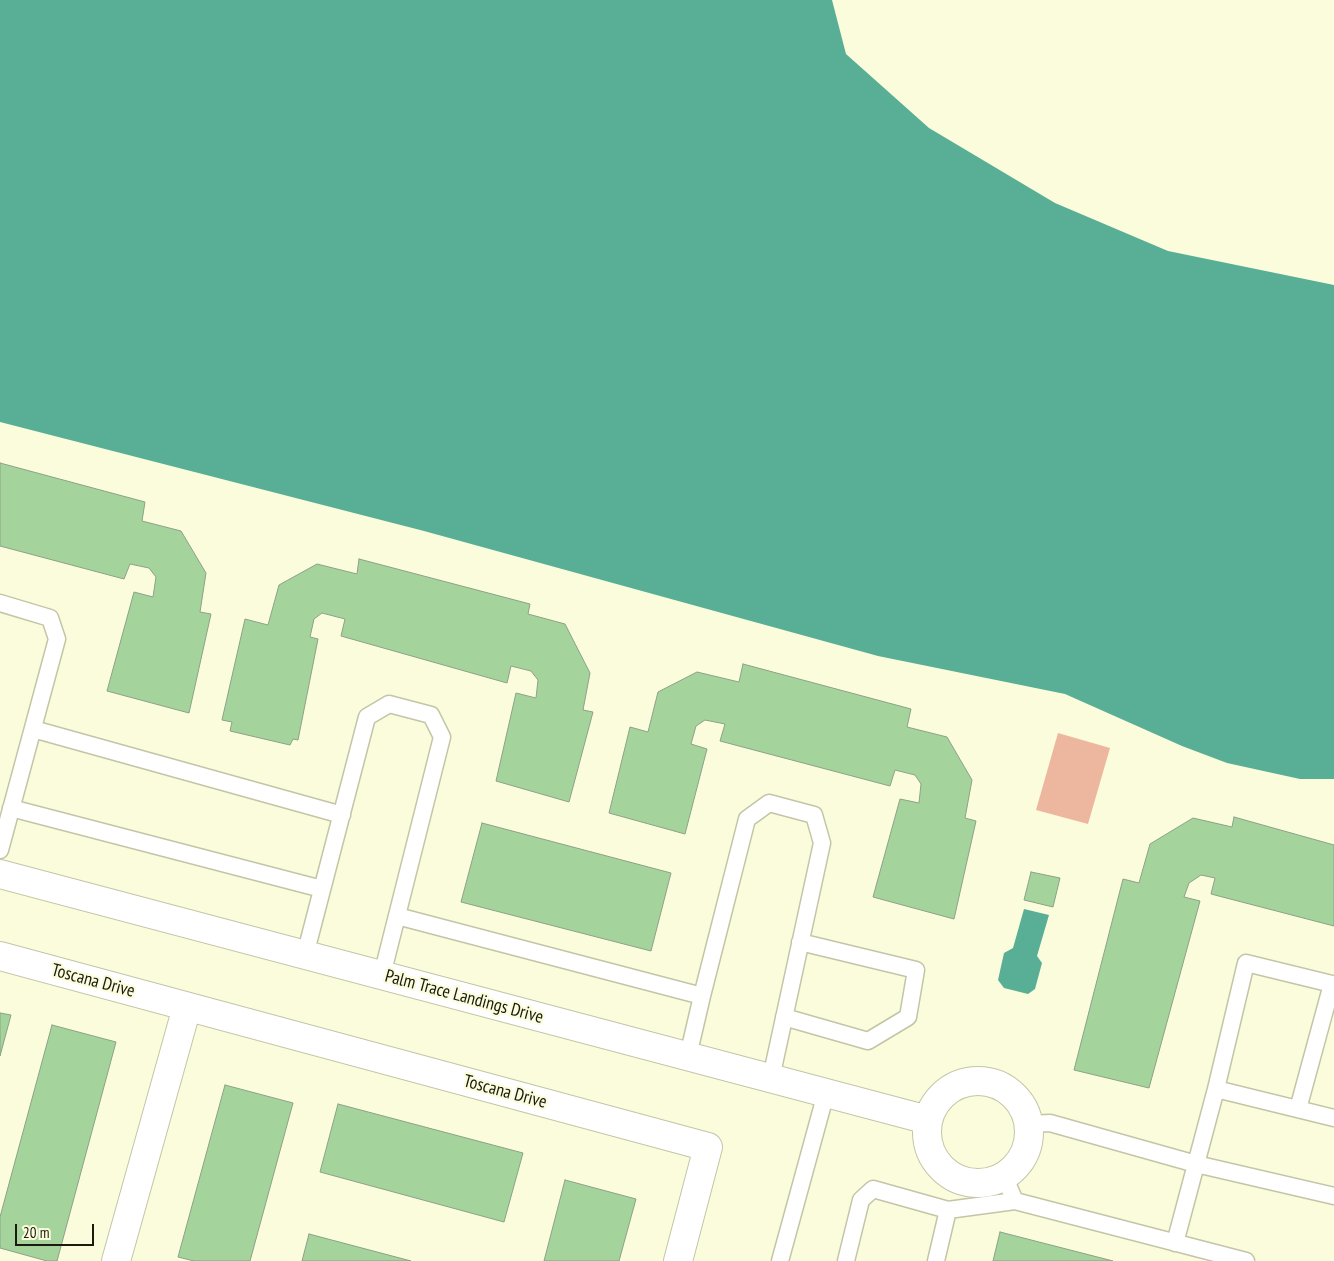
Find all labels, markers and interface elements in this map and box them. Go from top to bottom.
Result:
street label: Toscana Drive [49,960,137,1002]
street label: Palm Trace Landings Drive [383,965,545,1029]
street label: Toscana Drive [461,1071,549,1113]
scale bar [18,1214,96,1246]
text: 20 m [23,1223,49,1242]

